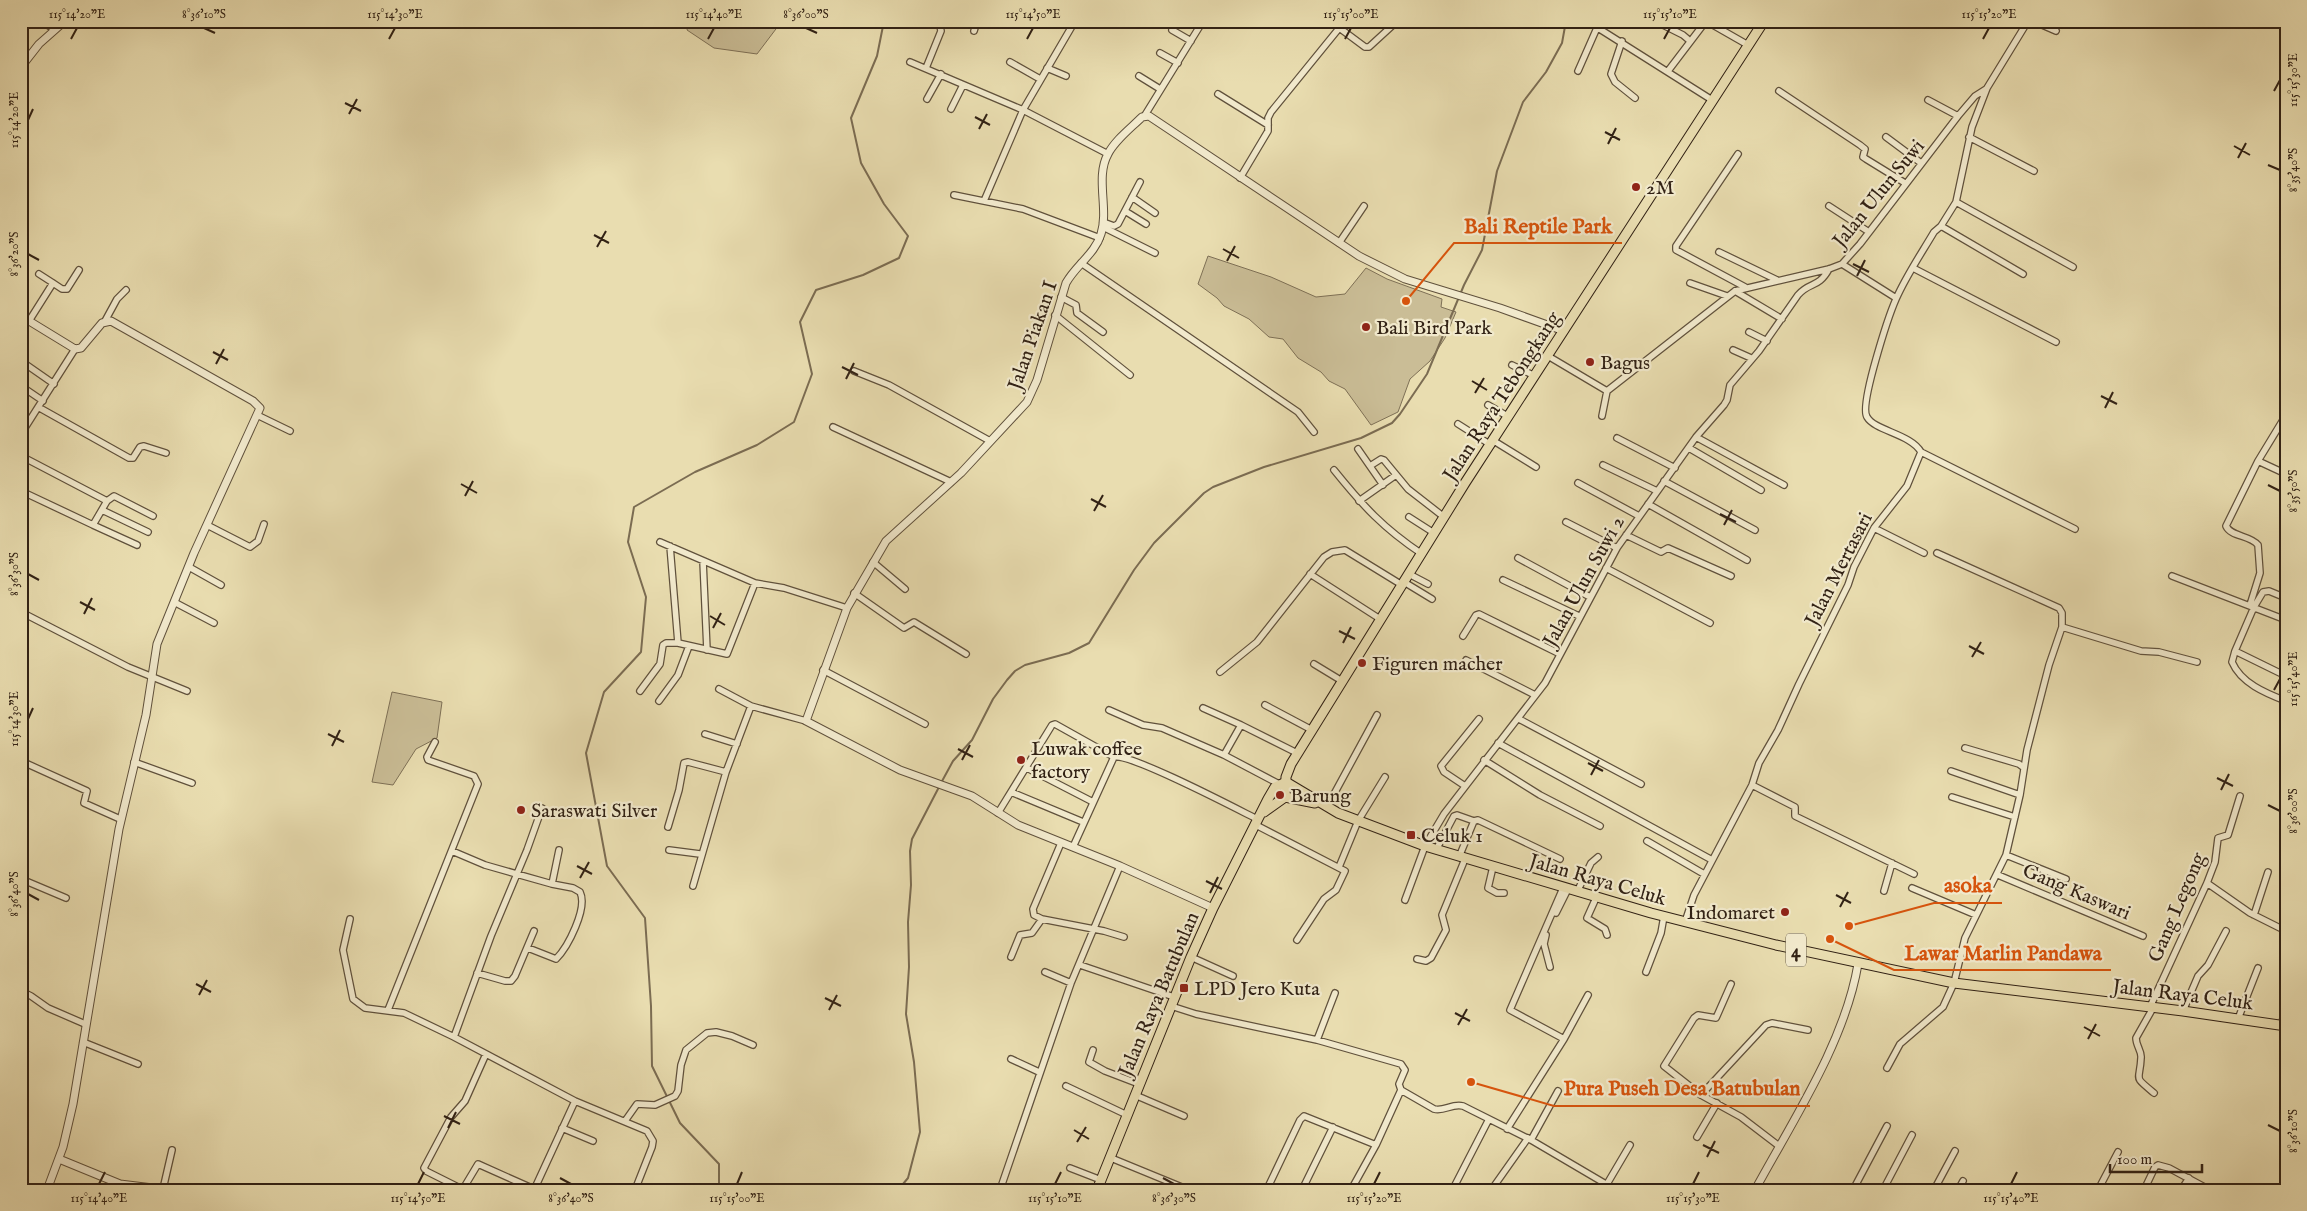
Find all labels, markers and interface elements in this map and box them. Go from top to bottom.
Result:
text: 115°14'20"E [49,7,105,22]
text: 8°36'10"S [182,7,226,22]
text: 115°14'30"E [367,7,423,22]
text: 115°14'40"E [686,7,742,22]
text: 8°36'00"S [783,7,829,22]
text: 115°14'50"E [1005,7,1061,22]
text: 115°15'00"E [1323,7,1379,22]
text: 115°15'10"E [1643,7,1697,22]
text: 115°15'20"E [1961,7,2017,22]
text: 115°15'30"E [2286,53,2301,107]
text: 115°14'20"E [7,92,22,148]
street label: Jalan Ulun Suwi [1827,135,1931,255]
text: 8°35'40"S [2286,148,2301,192]
place label: 2M [1646,176,1674,201]
marker: 2M [1630,181,1642,193]
callout: Bali Reptile Park [1454,207,1622,243]
text: Bali Reptile Park [1464,214,1613,241]
text: 8°36'20"S [7,232,22,277]
street label: Jalan Piakan I [1002,277,1064,395]
street label: Jalan Raya Tebongkang [1437,306,1567,488]
place label: Bali Bird Park [1376,316,1492,341]
marker: Bali Bird Park [1360,321,1372,333]
place label: Bagus [1600,351,1650,376]
marker: Bagus [1584,356,1596,368]
text: 8°35'50"S [2286,470,2301,512]
street label: Jalan Mertasari [1799,509,1879,633]
street label: Jalan Ulun Suwi 2 [1537,512,1631,653]
text: 8°36'30"S [7,552,22,596]
text: 115°15'40"E [2286,651,2301,707]
place label: Figuren macher [1372,652,1503,677]
marker: Figuren macher [1356,657,1368,669]
text: 115°14'30"E [7,691,22,747]
place label: Luwak coffee factory [1031,737,1142,785]
marker: Luwak coffee factory [1015,754,1027,766]
place label: Barung [1290,784,1352,809]
text: 8°36'00"S [2286,788,2301,834]
marker: Barung [1274,789,1286,801]
place label: Saraswati Silver [531,799,658,824]
marker: Saraswati Silver [515,804,527,816]
place label: Celuk 1 [1421,824,1483,849]
marker: Celuk 1 [1405,829,1417,841]
street label: Jalan Raya Celuk [1524,848,1669,912]
street label: Gang Legong [2143,848,2212,966]
street label: Gang Kaswari [2019,858,2134,926]
callout: asoka [1934,867,2002,903]
text: 8°36'40"S [7,871,22,917]
text: asoka [1944,873,1993,900]
place label: Indomaret [1687,901,1775,926]
marker: Indomaret [1779,906,1791,918]
street label: Jalan Raya Batubulan [1113,908,1206,1083]
road number: 4 [1786,934,1806,966]
callout: Lawar Marlin Pandawa [1894,934,2111,970]
text: Lawar Marlin Pandawa [1904,941,2103,968]
street label: Jalan Raya Celuk [2109,974,2255,1017]
place label: LPD Jero Kuta [1194,977,1320,1002]
marker: LPD Jero Kuta [1178,982,1190,994]
callout: Pura Puseh Desa Batubulan [1554,1070,1810,1106]
text: Pura Puseh Desa Batubulan [1564,1076,1800,1103]
text: 8°36'10"S [2286,1109,2301,1153]
scale bar [2110,1141,2202,1173]
text: 100 m [2117,1150,2153,1169]
text: 115°14'40"E [71,1191,127,1206]
text: 115°14'50"E [390,1191,446,1206]
text: 8°36'40"S [548,1191,594,1206]
text: 115°15'00"E [709,1191,765,1206]
text: 115°15'10"E [1028,1191,1082,1206]
text: 8°36'30"S [1152,1191,1196,1206]
text: 115°15'20"E [1346,1191,1402,1206]
text: 115°15'30"E [1666,1191,1720,1206]
text: 115°15'40"E [1983,1191,2039,1206]

